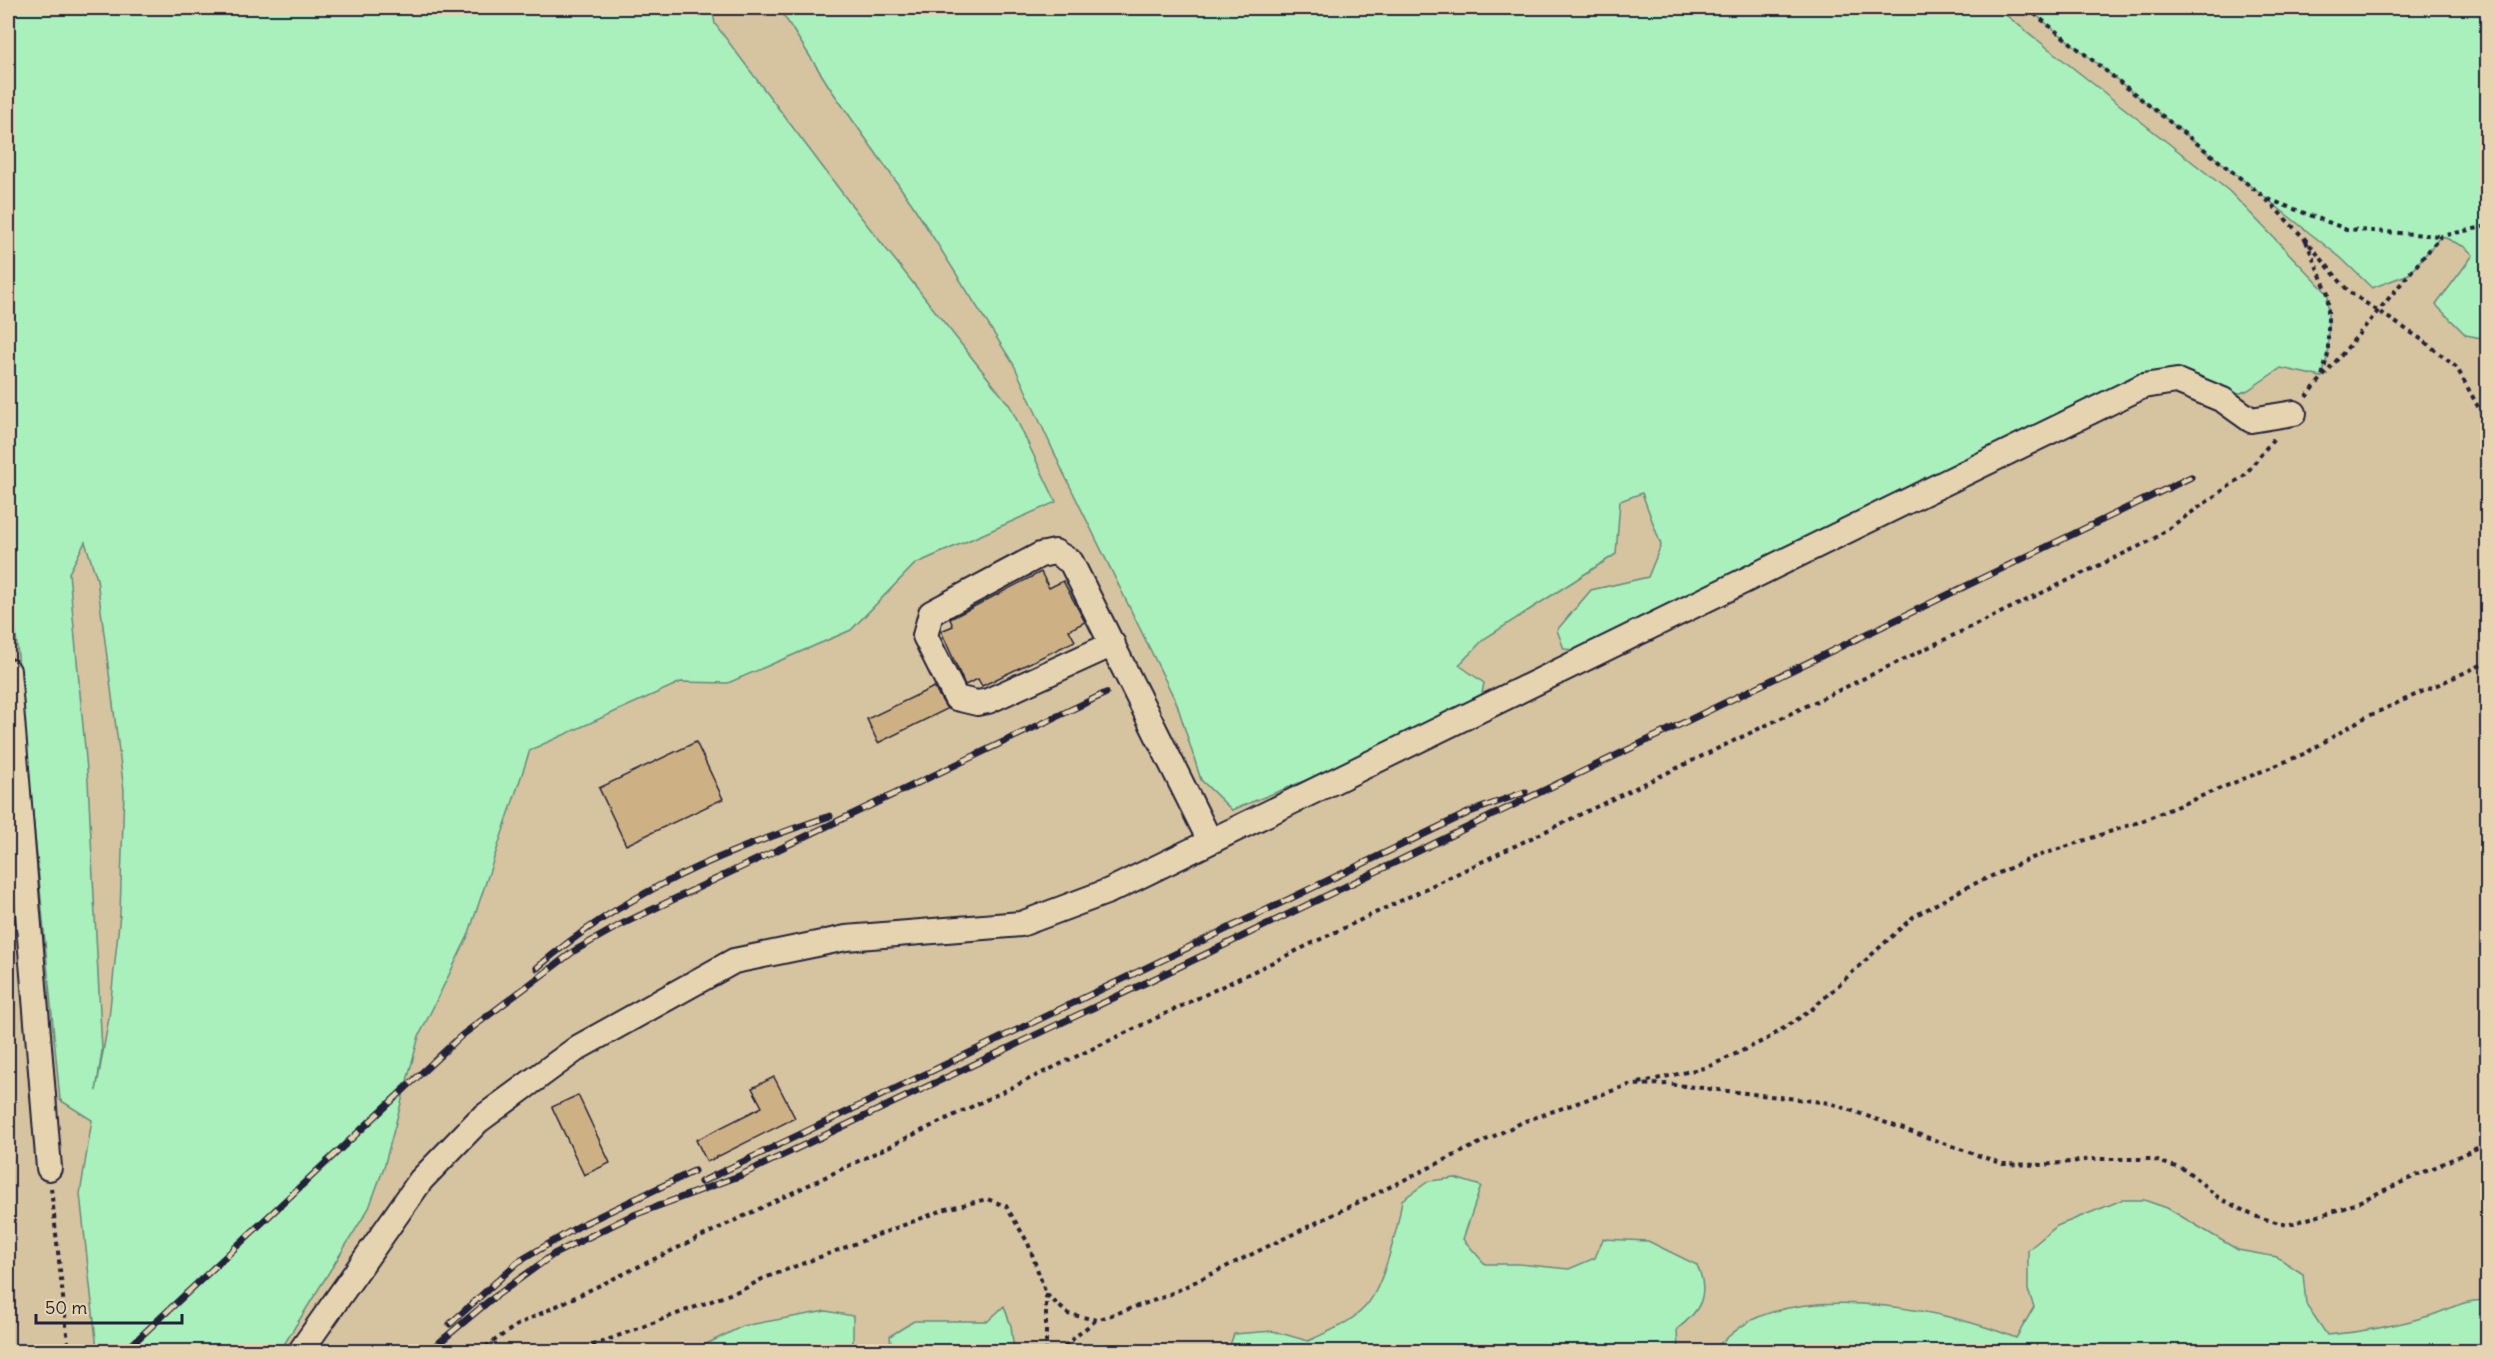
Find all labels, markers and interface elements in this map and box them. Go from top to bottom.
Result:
scale bar [36,1287,182,1325]
text: 50 m [45,1296,87,1319]

